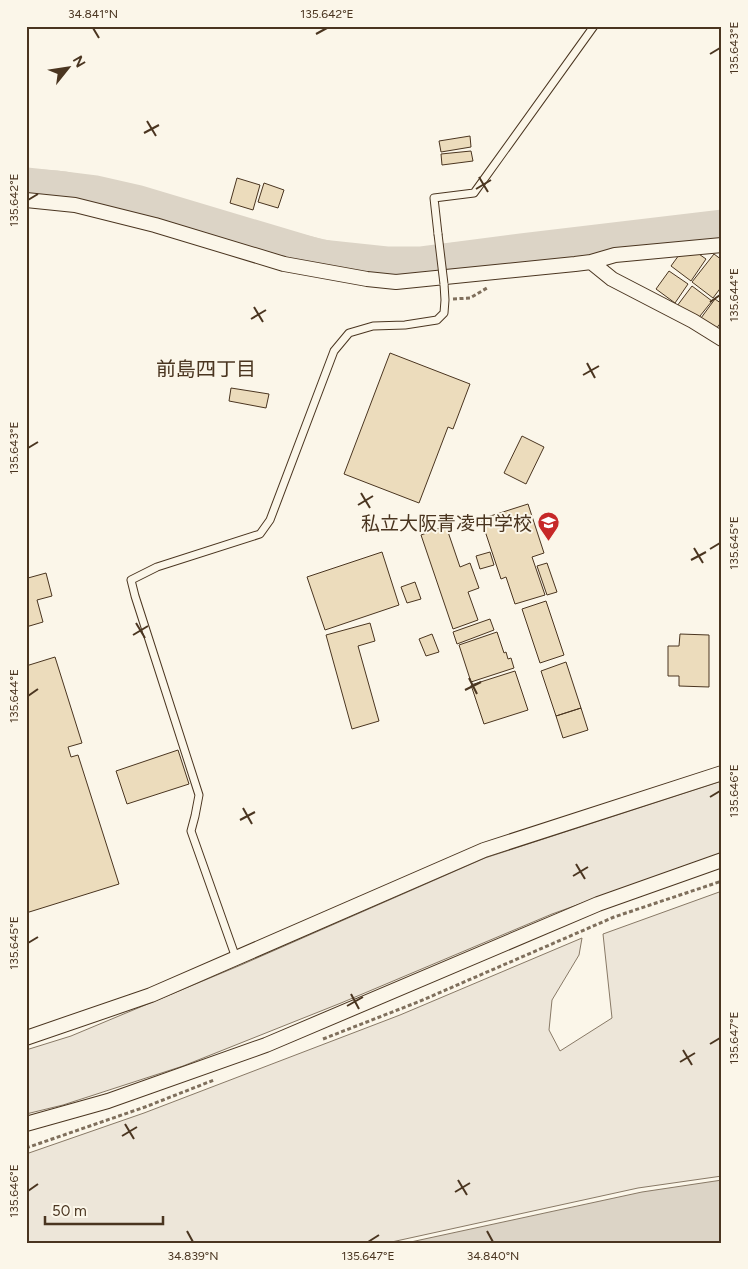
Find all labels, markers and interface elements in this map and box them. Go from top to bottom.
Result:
text: 34.841°N [68,7,118,21]
text: 135.642°E [300,7,354,21]
text: 135.643°E [727,21,741,75]
north arrow [42,42,92,92]
text: N [69,53,89,71]
text: 135.642°E [7,173,21,227]
text: 135.644°E [727,268,741,322]
district label: 前島四丁目 [156,357,256,381]
text: 135.643°E [7,421,21,475]
school or university icon: 私立大阪青凌中学校 [536,511,560,542]
place label: 私立大阪青凌中学校 [361,512,532,535]
text: 135.645°E [727,516,741,570]
text: 135.644°E [7,669,21,723]
text: 135.646°E [727,764,741,818]
text: 135.645°E [7,916,21,970]
text: 135.647°E [727,1011,741,1065]
text: 135.646°E [7,1164,21,1218]
scale bar [45,1194,162,1226]
text: 50 m [52,1202,87,1220]
text: 34.839°N [168,1249,218,1263]
text: 135.647°E [341,1249,395,1263]
text: 34.840°N [467,1249,519,1263]

